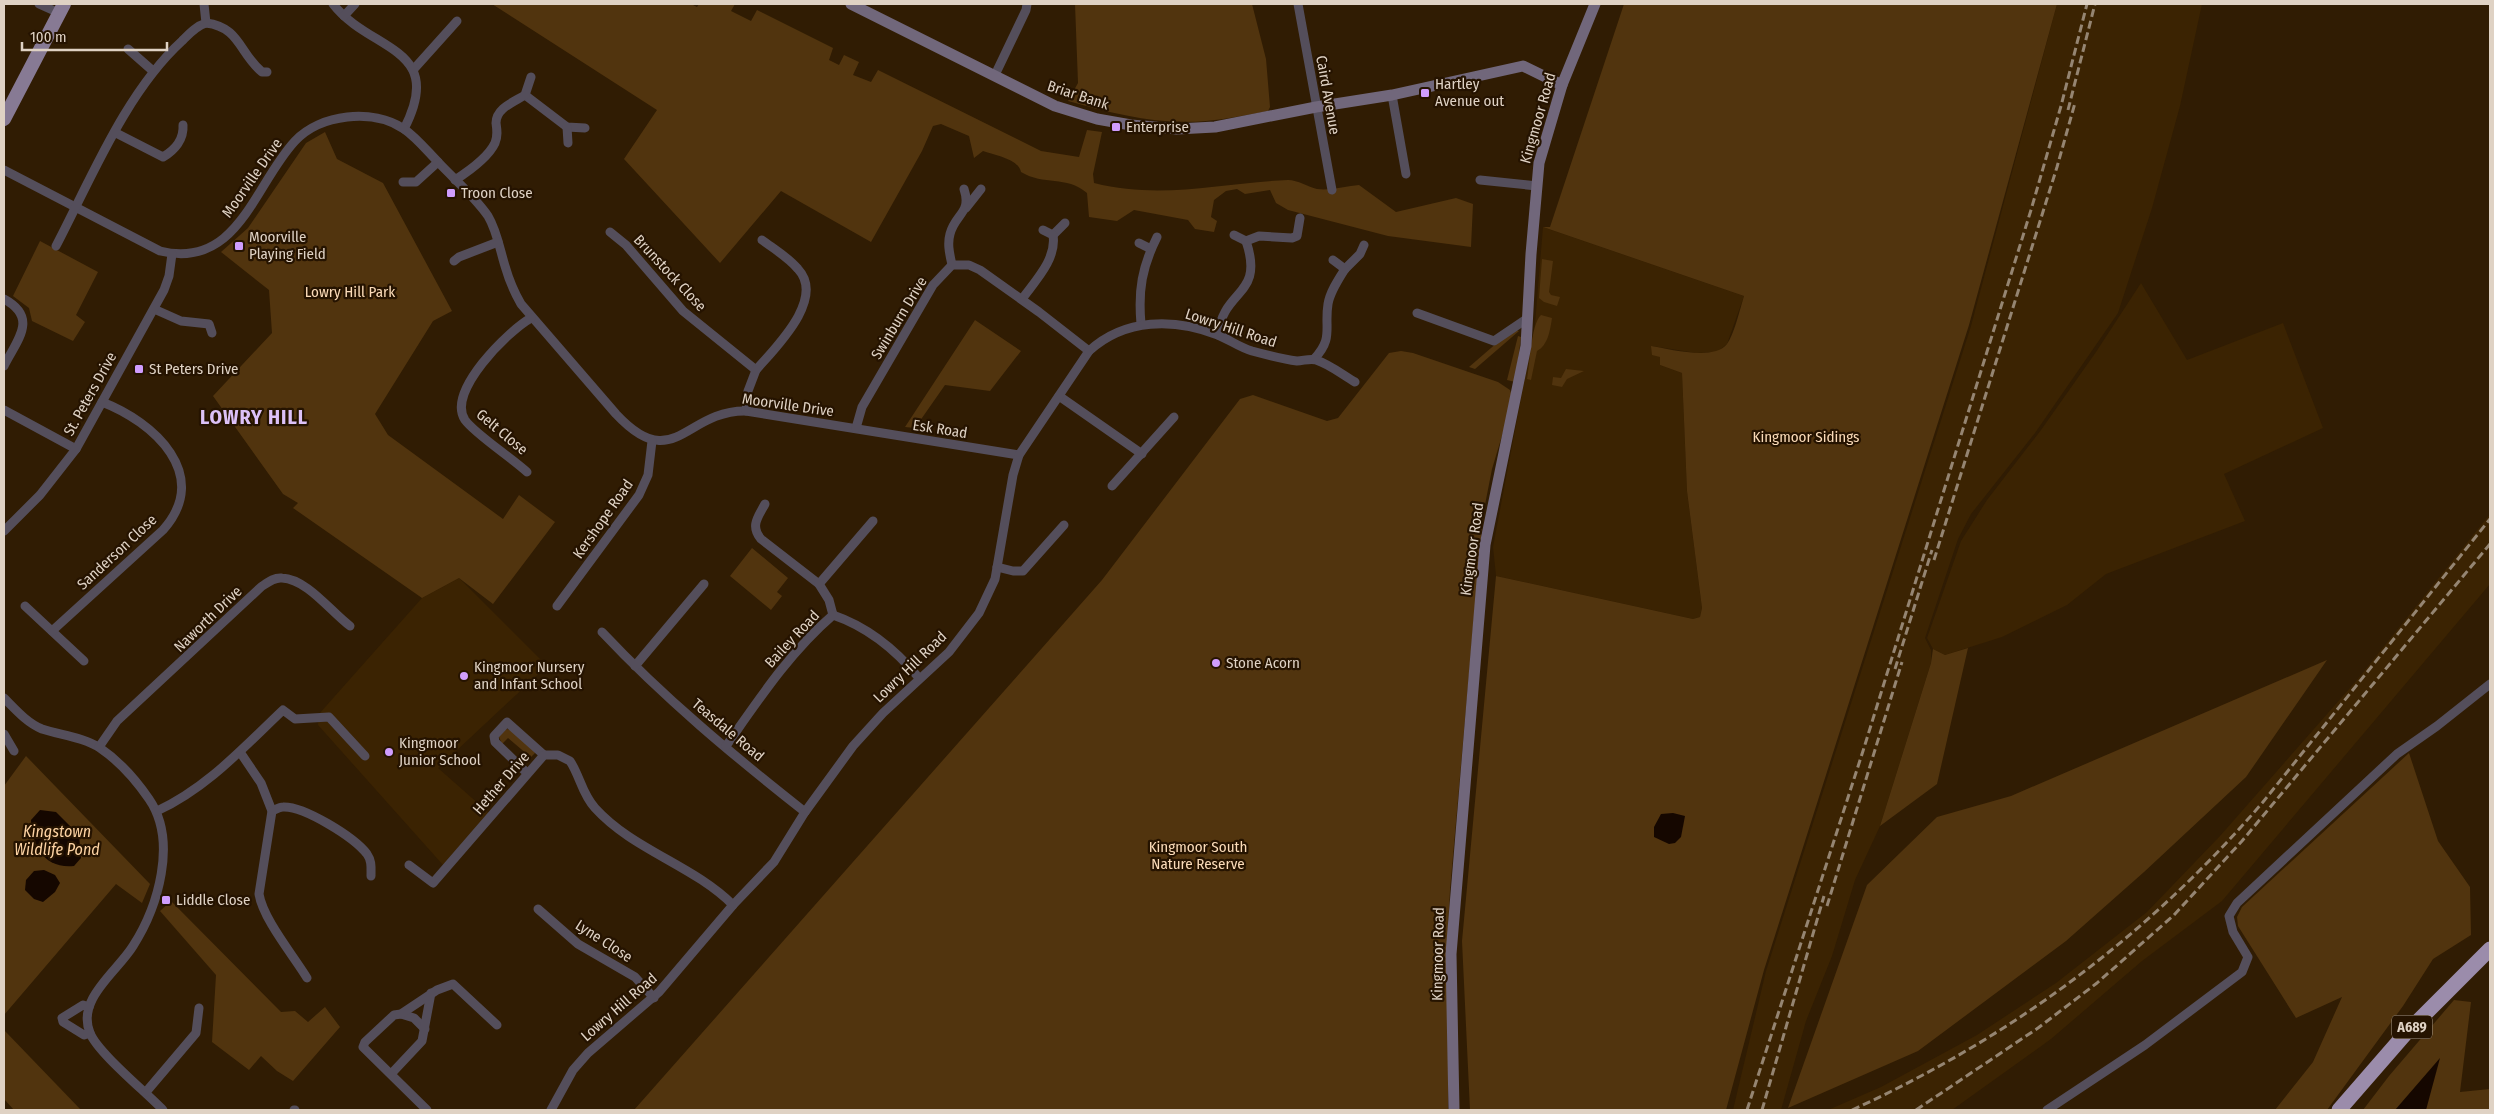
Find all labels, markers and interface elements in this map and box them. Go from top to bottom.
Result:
scale bar [22,20,168,52]
text: 100 m [30,28,67,46]
street label: Caird Avenue [1312,54,1344,136]
street label: Kingmoor Road [1516,70,1560,166]
place label: Hartley Avenue out [1435,75,1504,110]
street label: Briar Bank [1045,77,1111,113]
marker: Hartley Avenue out [1419,87,1431,99]
place label: Enterprise [1126,118,1189,136]
marker: Enterprise [1110,121,1122,133]
street label: Moorville Drive [218,135,286,221]
place label: Troon Close [461,184,533,202]
marker: Troon Close [445,187,457,199]
place label: Moorville Playing Field [249,228,326,263]
street label: Brunstock Close [630,231,710,315]
marker: Moorville Playing Field [233,240,245,252]
street label: Swinburn Drive [867,273,931,363]
park label: Lowry Hill Park [305,283,395,301]
street label: Lowry Hill Road [1183,305,1279,351]
street label: St. Peters Drive [60,349,120,439]
place label: St Peters Drive [149,360,238,378]
marker: St Peters Drive [133,363,145,375]
street label: Moorville Drive [741,390,835,420]
district label: LOWRY HILL [200,405,308,429]
street label: Gelt Close [473,405,531,459]
street label: Esk Road [911,416,969,442]
park label: Kingmoor Sidings [1752,428,1860,446]
street label: Kershope Road [569,476,637,562]
street label: Kingmoor Road [1457,501,1487,597]
street label: Sanderson Close [74,511,160,593]
street label: Naworth Drive [170,582,246,656]
street label: Bailey Road [761,607,823,671]
street label: Lowry Hill Road [870,628,950,706]
place label: Stone Acorn [1226,654,1300,672]
marker: Stone Acorn [1210,657,1222,669]
place label: Kingmoor Nursery and Infant School [474,658,585,693]
marker: Kingmoor Nursery and Infant School [458,670,470,682]
street label: Teasdale Road [688,695,768,765]
place label: Kingmoor Junior School [399,734,481,769]
marker: Kingmoor Junior School [383,746,395,758]
street label: Hether Drive [469,748,533,818]
water label: Kingstown Wildlife Pond [14,822,100,859]
park label: Kingmoor South Nature Reserve [1149,838,1247,873]
place label: Liddle Close [176,891,250,909]
marker: Liddle Close [160,894,172,906]
street label: Kingmoor Road [1428,907,1448,1001]
street label: Lyne Close [572,916,636,966]
street label: Lowry Hill Road [577,969,661,1045]
road number: A689 [2392,1016,2432,1038]

